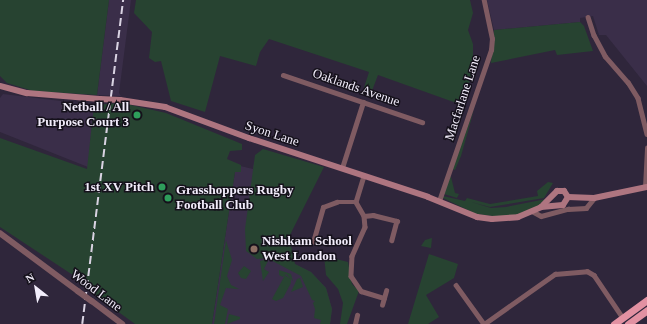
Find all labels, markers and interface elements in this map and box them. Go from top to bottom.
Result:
street label: Macfarlane Lane [442,54,484,142]
street label: Oaklands Avenue [310,66,402,110]
place label: Netball / All Purpose Court 3 [37,100,129,131]
marker: Netball / All Purpose Court 3 [132,110,142,120]
street label: Syon Lane [243,118,301,150]
place label: 1st XV Pitch [84,179,154,195]
marker: 1st XV Pitch [157,182,167,192]
place label: Grasshoppers Rugby Football Club [176,183,293,214]
marker: Grasshoppers Rugby Football Club [163,193,173,203]
place label: Nishkam School West London [262,234,352,265]
marker: Nishkam School West London [249,244,259,254]
street label: Wood Lane [67,267,125,315]
north arrow [16,268,56,308]
text: N [23,271,36,285]

